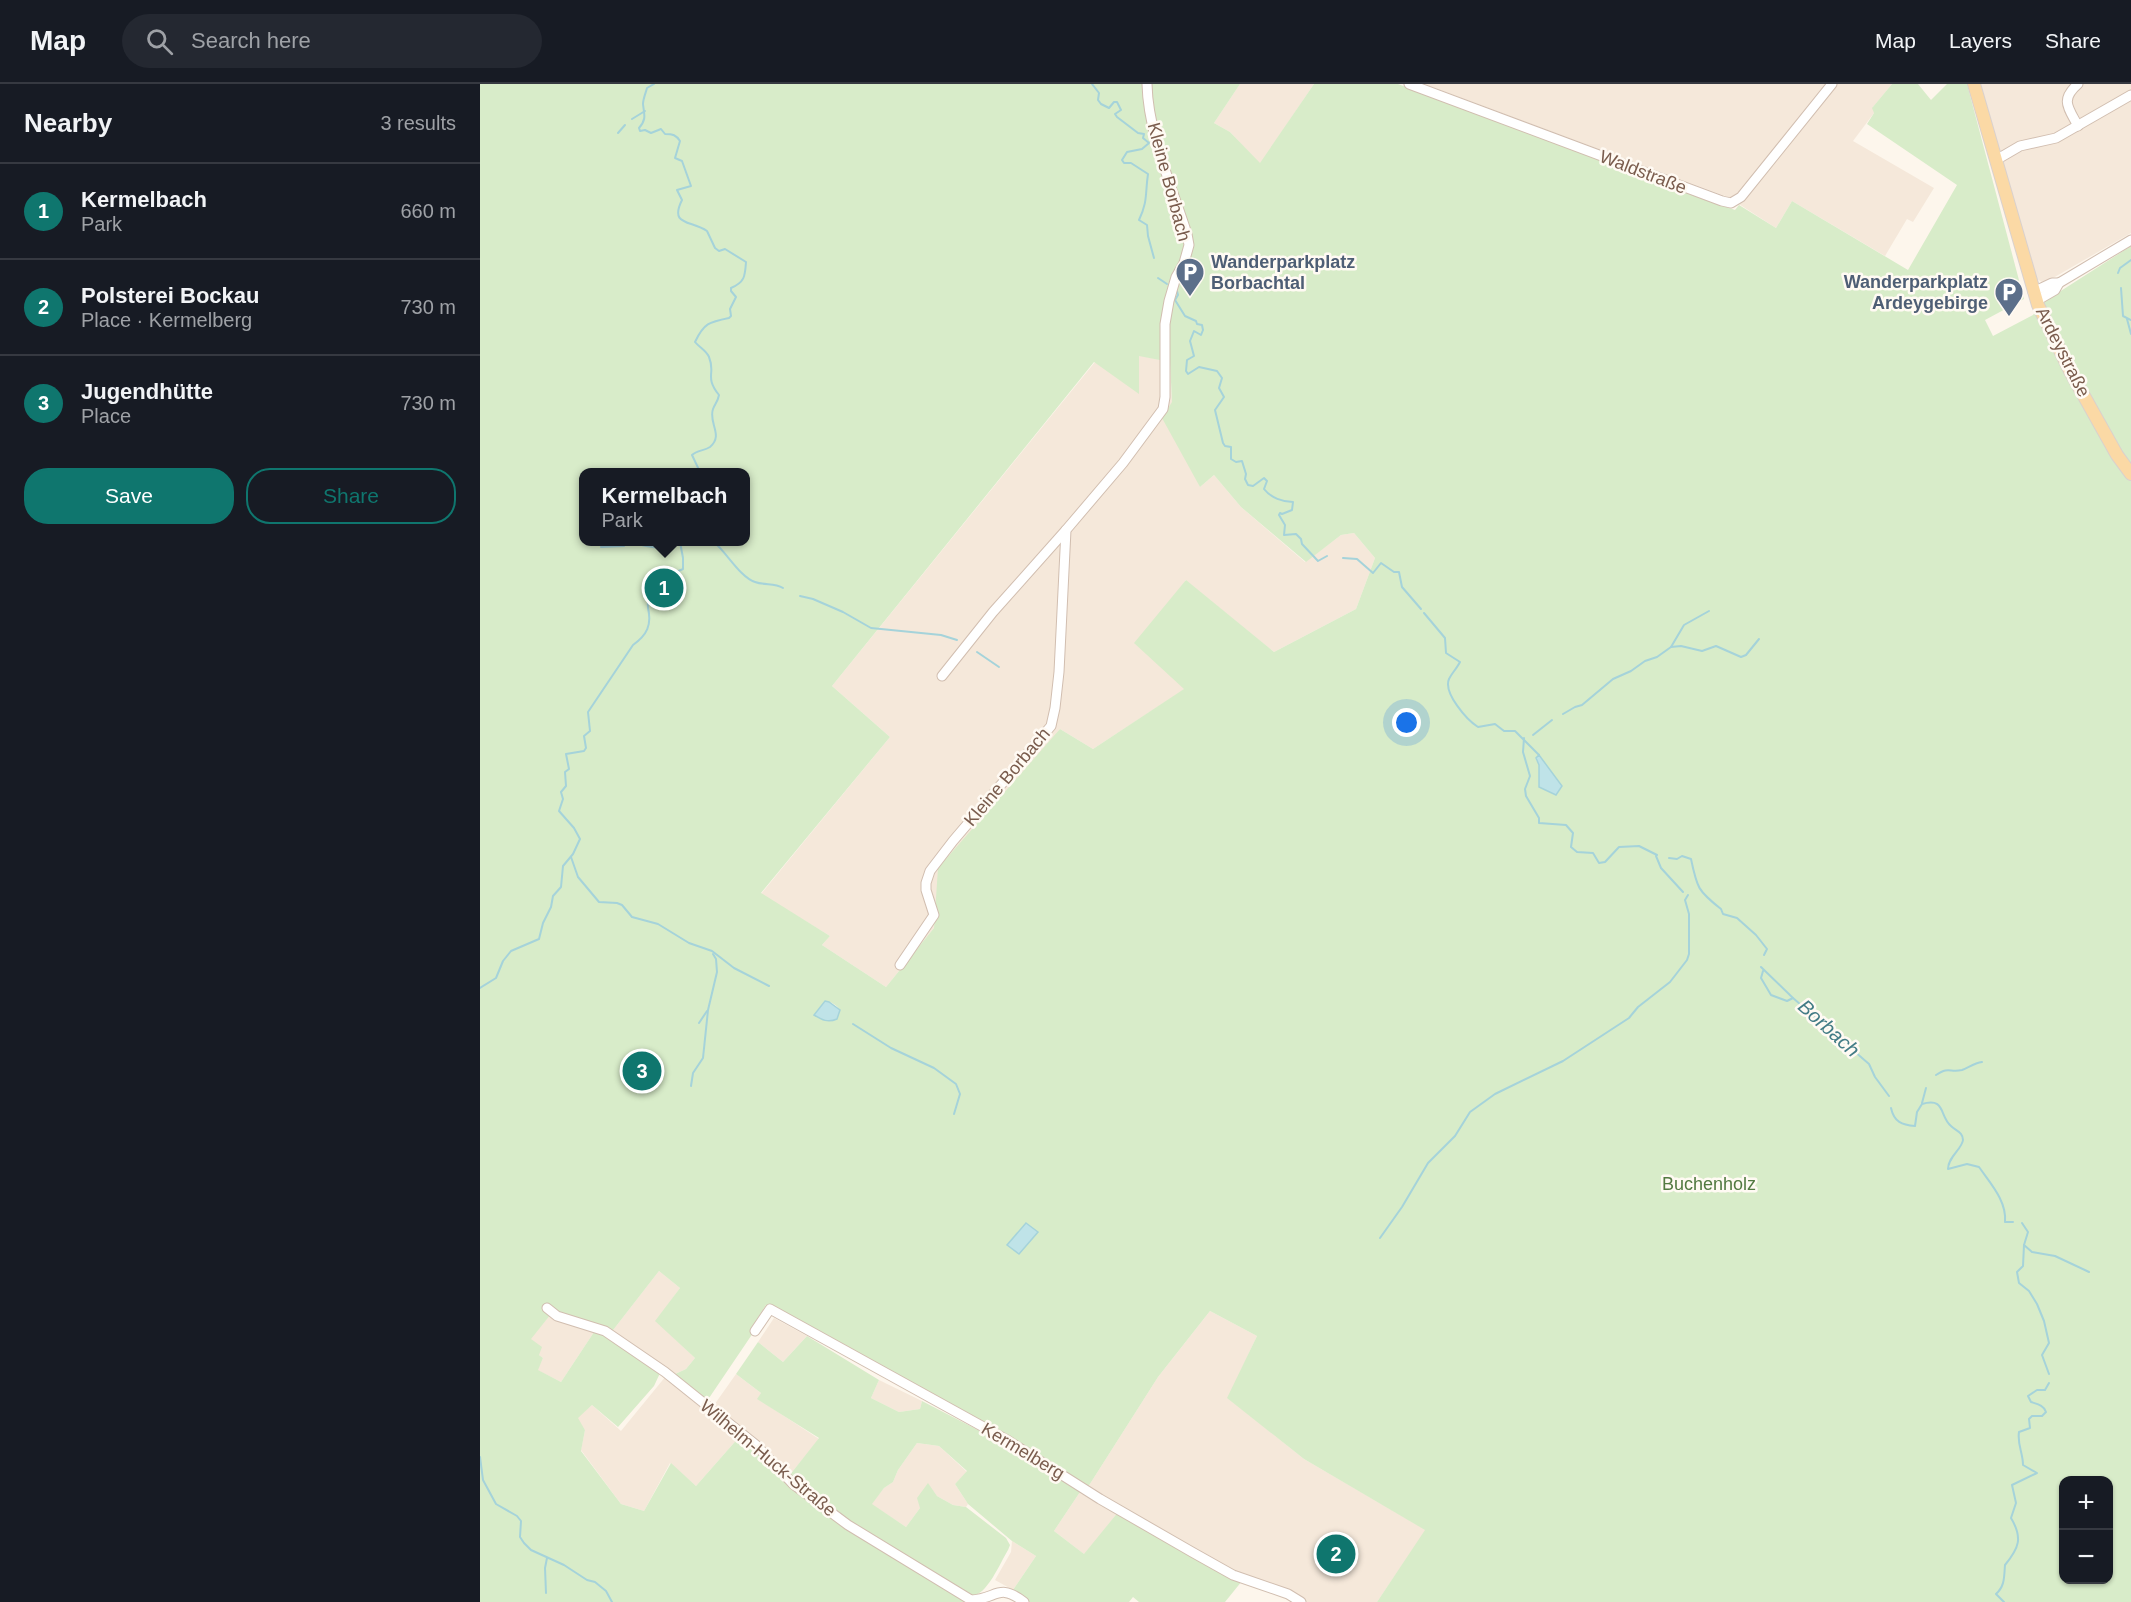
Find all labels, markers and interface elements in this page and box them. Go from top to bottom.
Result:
search box [122,14,542,68]
text: Map [30,25,86,56]
icon: search [143,25,176,58]
text: Search here [191,28,311,53]
text: Map [1875,29,1916,52]
text: Layers [1949,29,2012,52]
text: Share [2045,29,2101,52]
text: Nearby [24,108,112,138]
text: 3 results [380,112,456,134]
street label: Kleine Borbach [1144,120,1194,244]
street label: Waldstraße [1597,146,1689,198]
text: Kermelbach [81,187,207,212]
text: 1 [38,200,49,222]
text: 660 m [400,200,456,222]
text: Park [81,213,122,235]
place label: Wanderparkplatz Borbachtal [1211,252,1355,293]
parking icon: Wanderparkplatz Borbachtal [1174,256,1206,298]
place label: Wanderparkplatz Ardeygebirge [1844,272,1988,313]
parking icon: Wanderparkplatz Ardeygebirge [1993,276,2025,318]
text: Polsterei Bockau [81,283,260,308]
text: 2 [38,296,49,318]
text: 730 m [400,296,456,318]
street label: Ardeystraße [2032,304,2094,400]
text: Place · Kermelberg [81,309,252,331]
text: Jugendhütte [81,379,213,404]
text: 3 [38,392,49,414]
text: 730 m [400,392,456,414]
text: Place [81,405,131,427]
button: Save [24,468,234,524]
button: Share [246,468,456,524]
popup [579,468,750,546]
text: Kermelbach [602,483,727,508]
text: Park [602,509,643,531]
pin: 1 [644,566,684,610]
your location [1392,708,1421,737]
street label: Kleine Borbach [960,724,1054,830]
water label: Borbach [1794,995,1864,1061]
pin: 3 [622,1048,662,1094]
park label: Buchenholz [1662,1174,1756,1194]
street label: Wilhelm-Huck-Straße [696,1395,840,1521]
street label: Kermelberg [978,1418,1068,1484]
map controls [2059,1476,2113,1584]
button: + [2059,1476,2113,1530]
button: − [2059,1530,2113,1584]
pin: 2 [1316,1532,1356,1576]

